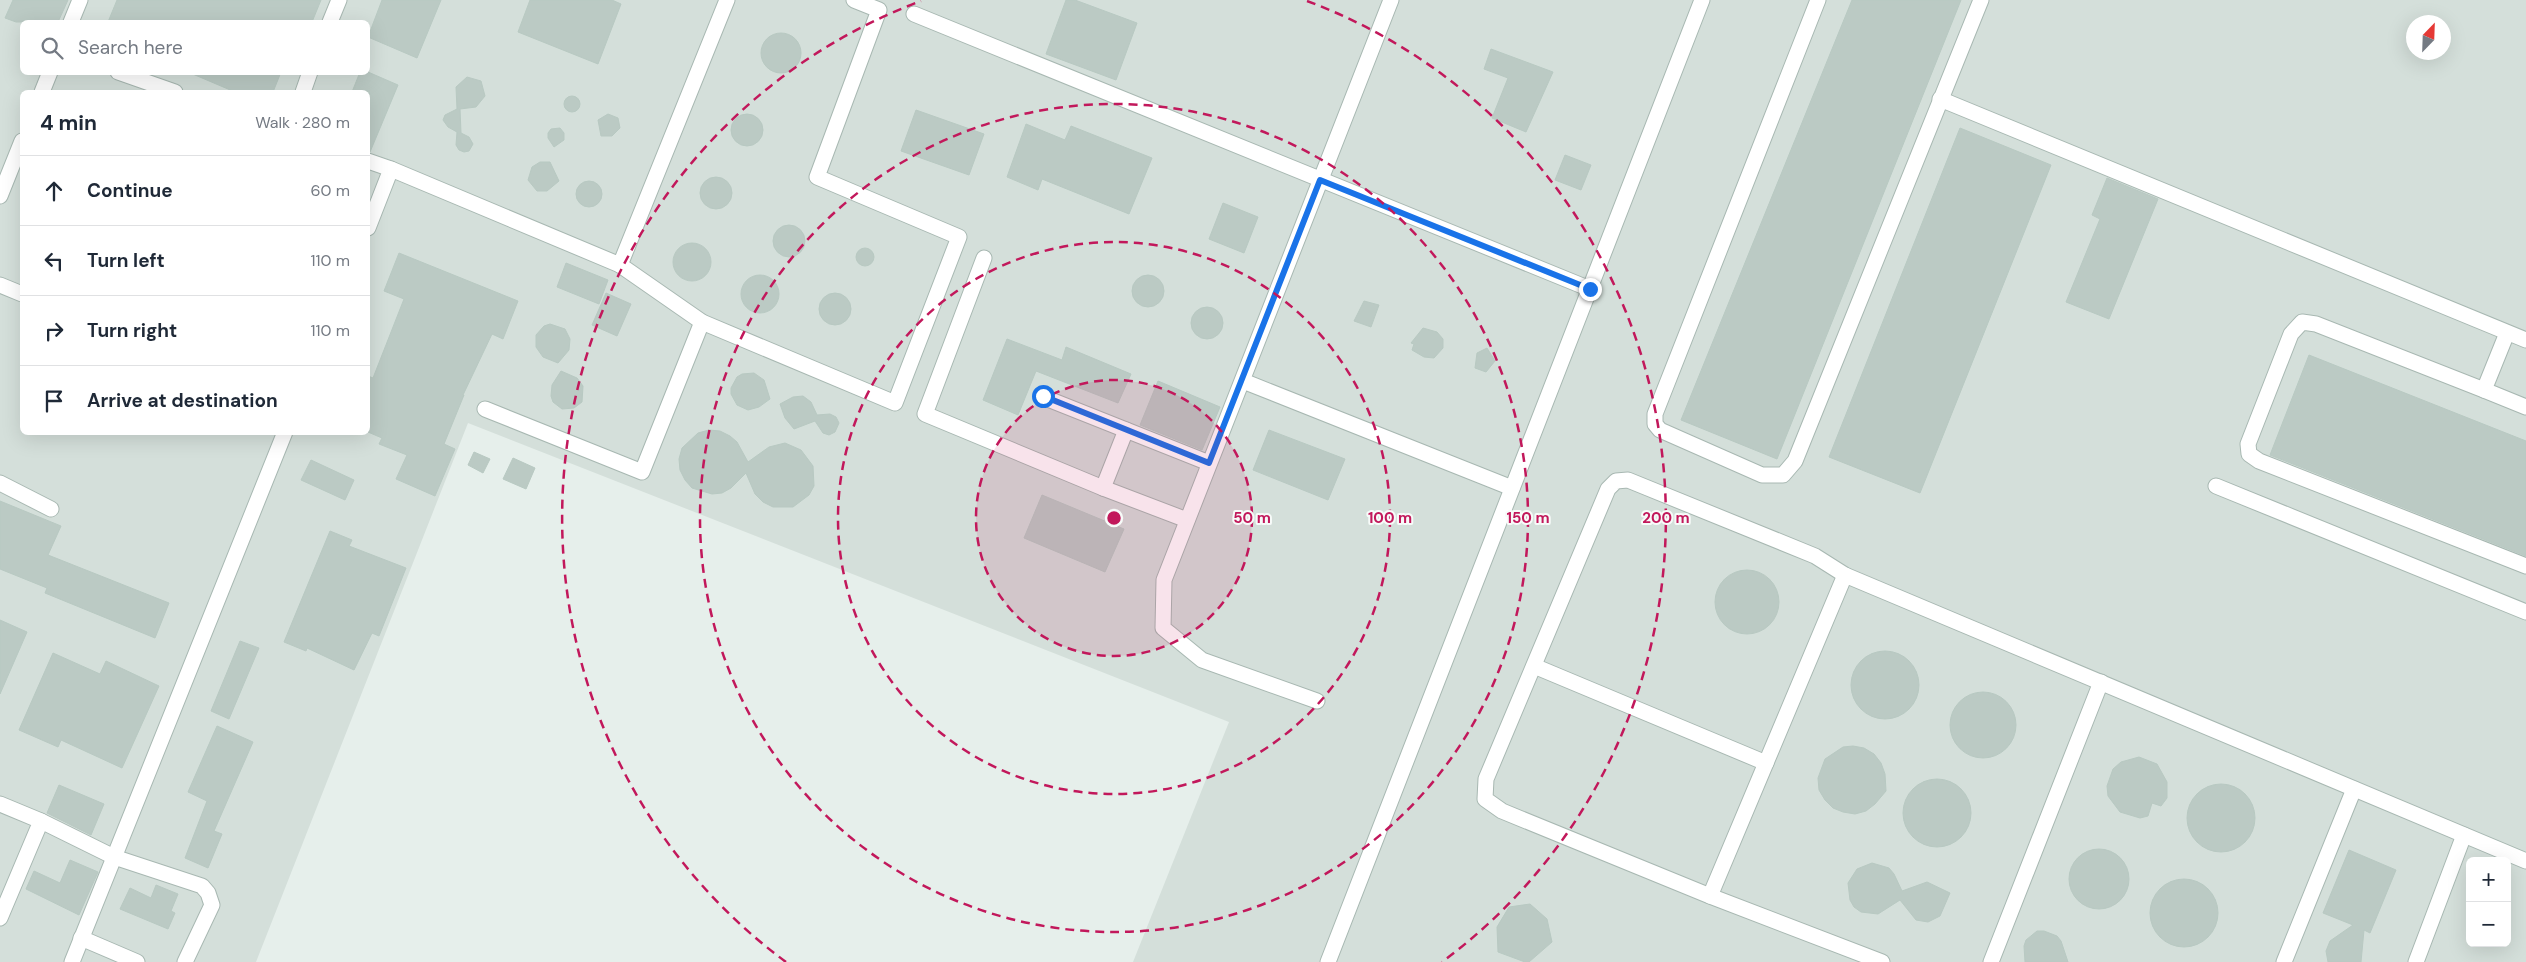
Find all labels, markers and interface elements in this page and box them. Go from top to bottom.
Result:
north arrow [2406,15,2451,60]
search box [20,20,370,75]
icon: search [38,34,66,62]
text: Search here [78,35,183,60]
text: 4 min [40,109,97,137]
text: Walk · 280 m [255,112,350,133]
icon: ahead [40,177,68,205]
text: Continue [87,178,173,203]
text: 60 m [310,180,350,201]
icon: left [40,247,68,275]
text: Turn left [87,248,165,273]
text: 110 m [311,250,350,271]
route end [1579,278,1602,301]
icon: right [40,317,68,345]
text: Turn right [87,318,177,343]
text: 110 m [311,320,350,341]
route start [1032,385,1055,408]
icon: arrive [40,387,68,415]
text: Arrive at destination [87,388,278,413]
text: 50 m [1233,508,1271,528]
text: 100 m [1368,508,1412,528]
text: 150 m [1507,508,1550,528]
text: 200 m [1642,508,1690,528]
centre of rings [1105,509,1123,527]
map controls [2466,857,2511,947]
button: + [2466,857,2511,902]
button: − [2466,902,2511,947]

